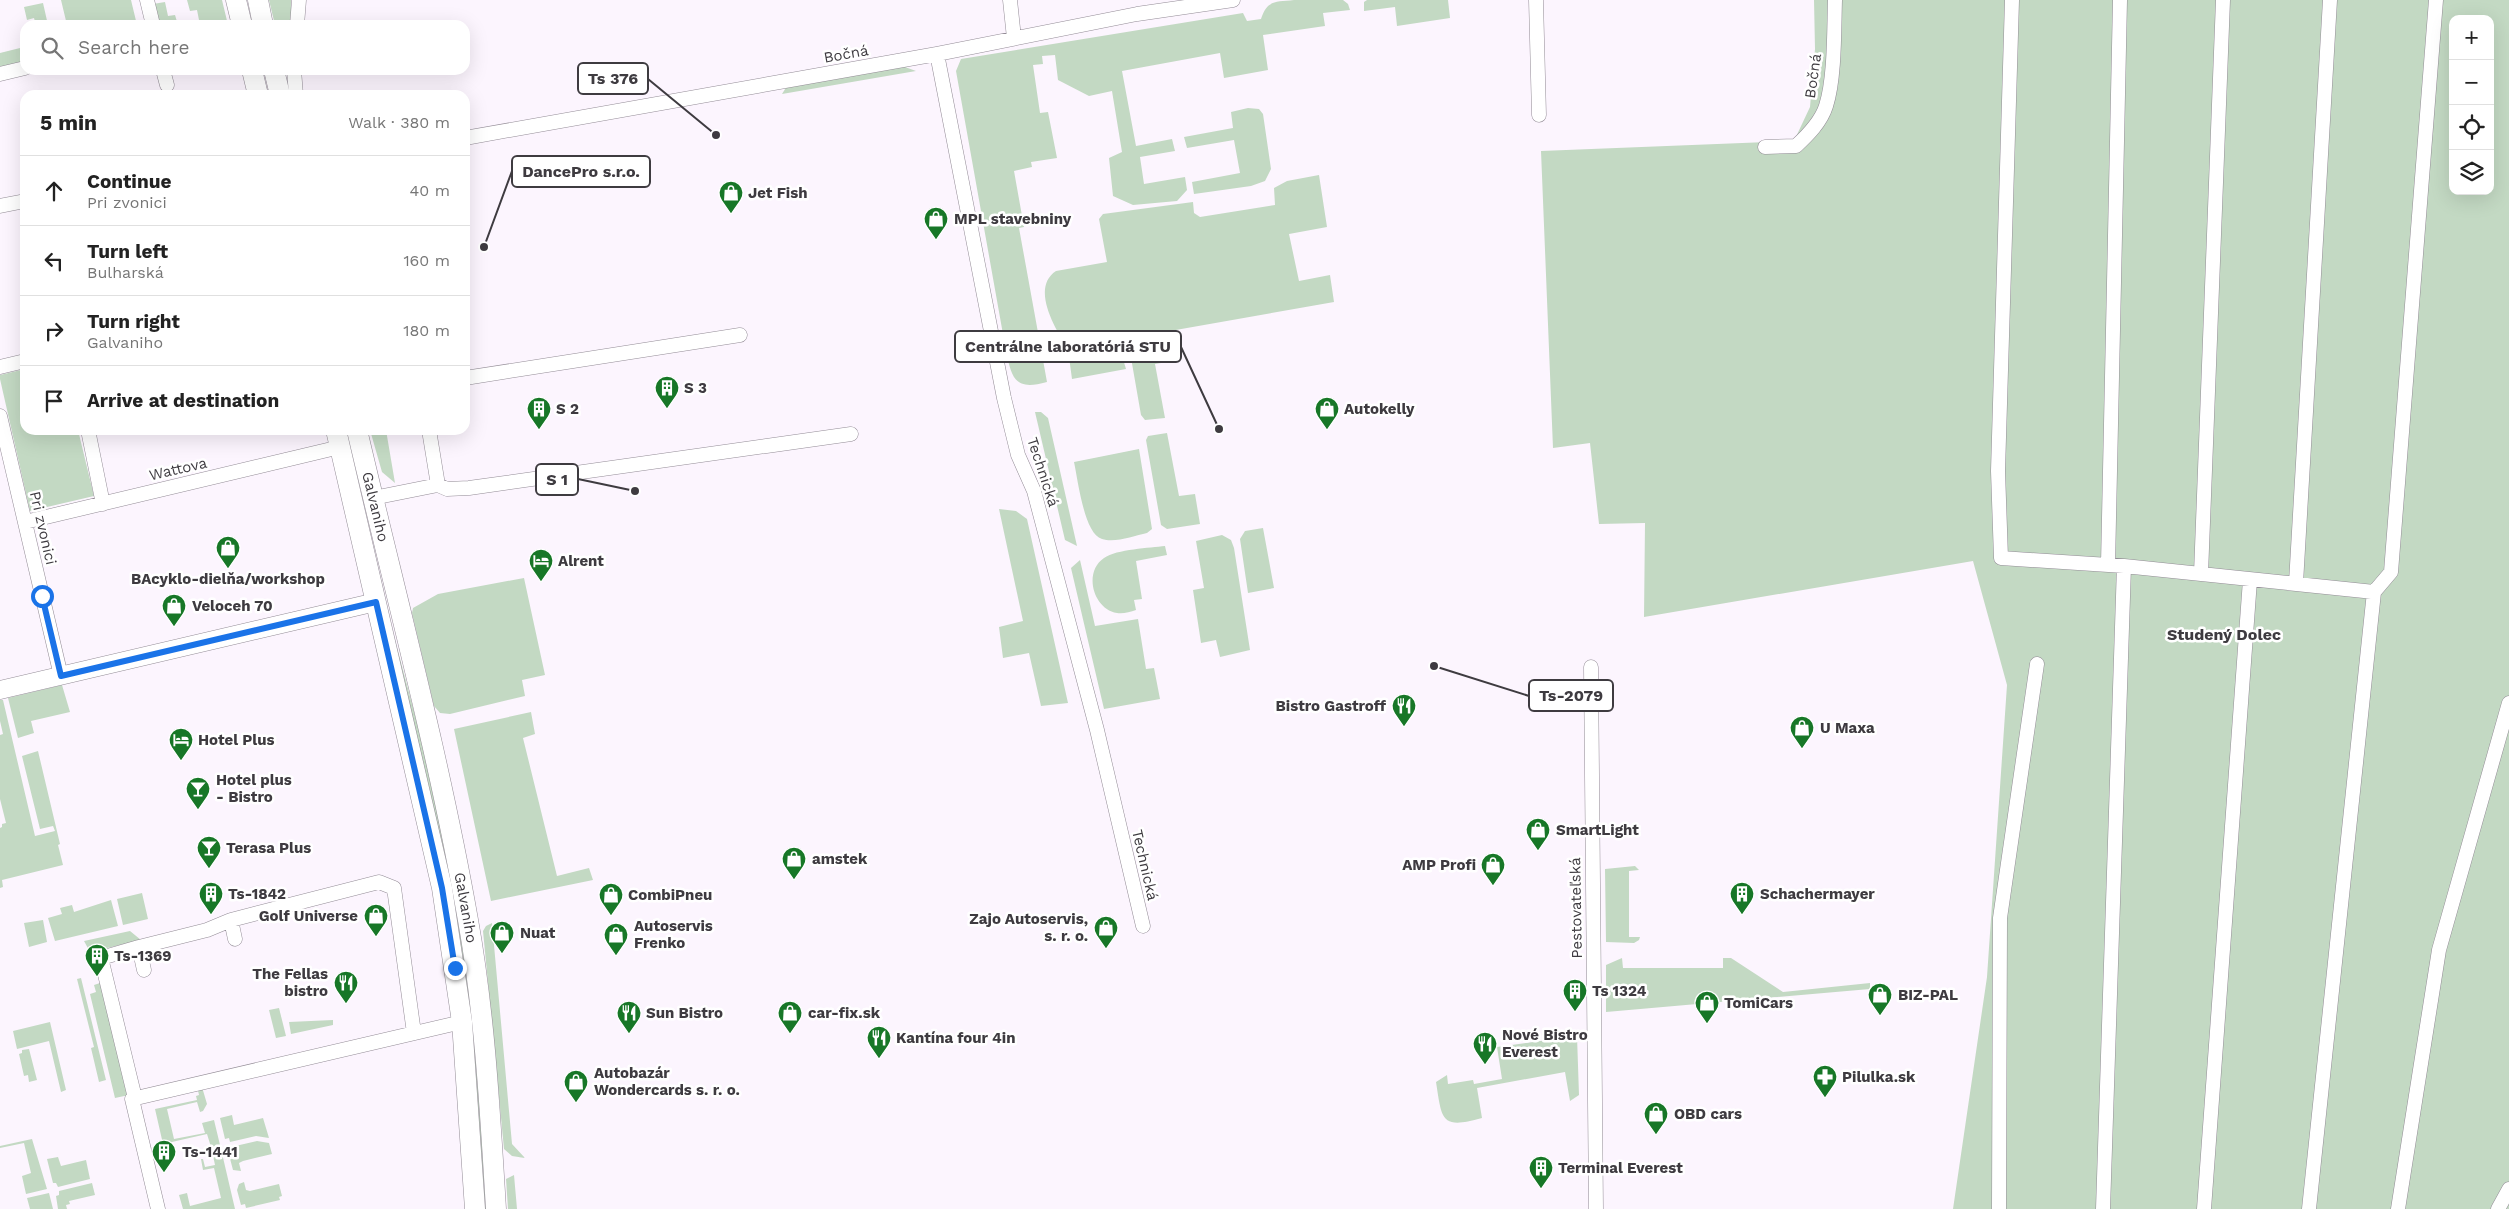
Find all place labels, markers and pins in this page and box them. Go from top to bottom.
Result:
callout: Ts 376 [578,63,648,94]
callout: DancePro s.r.o. [512,156,650,187]
shop icon: Jet Fish [718,180,744,214]
place label: Jet Fish [748,184,808,202]
shop icon: MPL stavebniny [923,206,949,240]
place label: MPL stavebniny [954,210,1072,228]
callout: Centrálne laboratóriá STU [955,331,1181,362]
building icon: S 3 [654,375,680,409]
place label: S 3 [684,379,707,397]
building icon: S 2 [526,396,552,430]
shop icon: Autokelly [1314,396,1340,430]
place label: S 2 [556,400,579,418]
place label: Autokelly [1344,400,1415,418]
callout: S 1 [536,464,578,495]
shop icon: BAcyklo-dielňa/workshop [215,535,241,569]
hotel icon: Alrent [528,548,554,582]
place label: Alrent [558,552,604,570]
place label: BAcyklo-dielňa/workshop [131,570,325,588]
shop icon: Veloceh 70 [161,593,187,627]
place label: Veloceh 70 [192,597,273,615]
callout: Ts-2079 [1529,680,1613,711]
restaurant icon: Bistro Gastroff [1391,693,1417,727]
place label: Bistro Gastroff [1276,697,1387,715]
shop icon: U Maxa [1789,715,1815,749]
place label: U Maxa [1820,719,1875,737]
hotel icon: Hotel Plus [168,727,194,761]
place label: Hotel Plus [198,731,274,749]
place label: Hotel plus - Bistro [216,771,292,806]
bar icon: Hotel plus - Bistro [185,776,211,810]
shop icon: SmartLight [1525,817,1551,851]
place label: SmartLight [1556,821,1639,839]
bar icon: Terasa Plus [196,835,222,869]
place label: Terasa Plus [226,839,311,857]
shop icon: amstek [781,846,807,880]
place label: amstek [812,850,868,868]
shop icon: AMP Profi [1480,852,1506,886]
place label: AMP Profi [1402,856,1476,874]
building icon: Ts-1842 [198,881,224,915]
building icon: Schachermayer [1729,881,1755,915]
shop icon: CombiPneu [598,882,624,916]
place label: Ts-1842 [228,885,286,903]
place label: Schachermayer [1760,885,1875,903]
place label: CombiPneu [628,886,712,904]
shop icon: Golf Universe [363,903,389,937]
place label: Golf Universe [259,907,358,925]
place label: Zajo Autoservis, s. r. o. [969,910,1088,945]
shop icon: Zajo Autoservis, s. r. o. [1093,915,1119,949]
place label: Autoservis Frenko [634,917,713,952]
shop icon: Nuat [489,920,515,954]
shop icon: Autoservis Frenko [603,922,629,956]
place label: Nuat [520,924,556,942]
building icon: Ts-1369 [84,943,110,977]
place label: Ts-1369 [114,947,172,965]
place label: The Fellas bistro [252,965,328,1000]
restaurant icon: The Fellas bistro [333,970,359,1004]
building icon: Ts 1324 [1562,978,1588,1012]
place label: Ts 1324 [1592,982,1647,1000]
shop icon: BIZ-PAL [1867,982,1893,1016]
place label: BIZ-PAL [1898,986,1958,1004]
shop icon: TomiCars [1694,990,1720,1024]
place label: TomiCars [1724,994,1793,1012]
restaurant icon: Sun Bistro [616,1000,642,1034]
shop icon: car-fix.sk [777,1000,803,1034]
place label: Sun Bistro [646,1004,723,1022]
place label: car-fix.sk [808,1004,881,1022]
restaurant icon: Kantína four 4in [866,1025,892,1059]
place label: Nové Bistro Everest [1502,1026,1588,1061]
place label: Kantína four 4in [896,1029,1015,1047]
restaurant icon: Nové Bistro Everest [1472,1031,1498,1065]
place label: Autobazár Wondercards s. r. o. [594,1064,740,1099]
pharmacy icon: Pilulka.sk [1812,1064,1838,1098]
place label: Pilulka.sk [1842,1068,1916,1086]
shop icon: Autobazár Wondercards s. r. o. [563,1069,589,1103]
shop icon: OBD cars [1643,1101,1669,1135]
place label: OBD cars [1674,1105,1742,1123]
building icon: Ts-1441 [151,1139,177,1173]
place label: Ts-1441 [182,1143,238,1161]
building icon: Terminal Everest [1528,1155,1554,1189]
place label: Terminal Everest [1558,1159,1683,1177]

